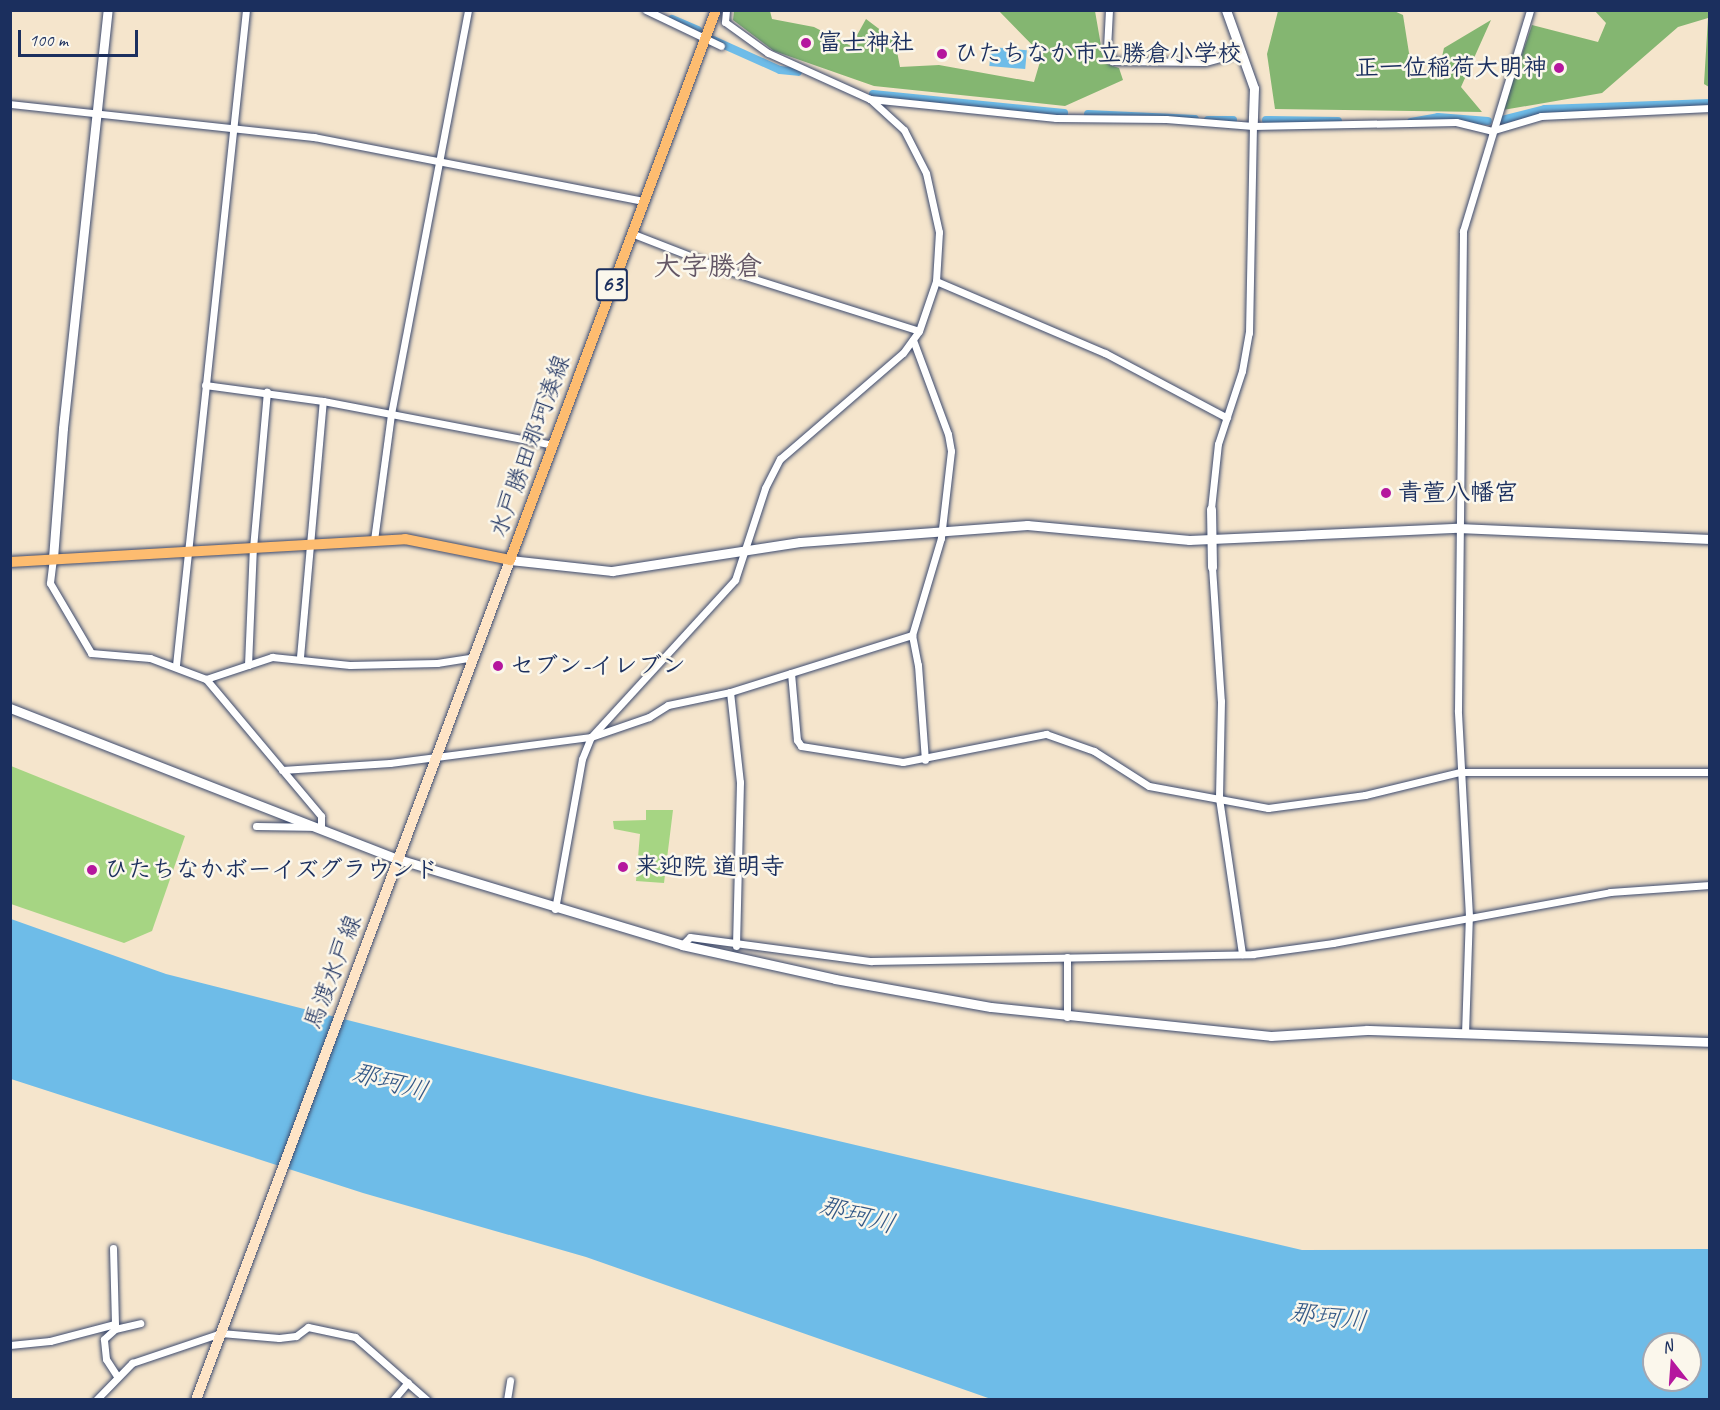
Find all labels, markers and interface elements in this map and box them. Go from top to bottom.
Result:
scale bar [21,18,141,56]
text: 100 m [29,29,68,51]
place label: 富士神社 [818,29,914,57]
marker: 富士神社 [799,36,813,50]
place label: ひたちなか市立勝倉小学校 [954,40,1242,68]
marker: ひたちなか市立勝倉小学校 [935,47,949,61]
place label: 正一位稲荷大明神 [1355,54,1547,82]
marker: 正一位稲荷大明神 [1552,61,1566,75]
district label: 大字勝倉 [654,251,762,283]
road number: 63 [596,266,628,304]
street label: 水戸勝田那珂湊線 [484,351,576,541]
place label: 青萱八幡宮 [1398,479,1518,507]
marker: 青萱八幡宮 [1379,486,1393,500]
place label: セブン-イレブン [510,652,686,680]
marker: セブン-イレブン [491,659,505,673]
place label: 来迎院 道明寺 [635,853,785,881]
place label: ひたちなかボーイズグラウンド [104,856,440,884]
marker: 来迎院 道明寺 [616,860,630,874]
marker: ひたちなかボーイズグラウンド [85,863,99,877]
street label: 馬渡水戸線 [298,911,368,1033]
water label: 那珂川 [348,1057,432,1107]
water label: 那珂川 [815,1190,899,1240]
water label: 那珂川 [1287,1297,1369,1337]
north arrow [1642,1332,1702,1392]
text: N [1660,1336,1675,1358]

